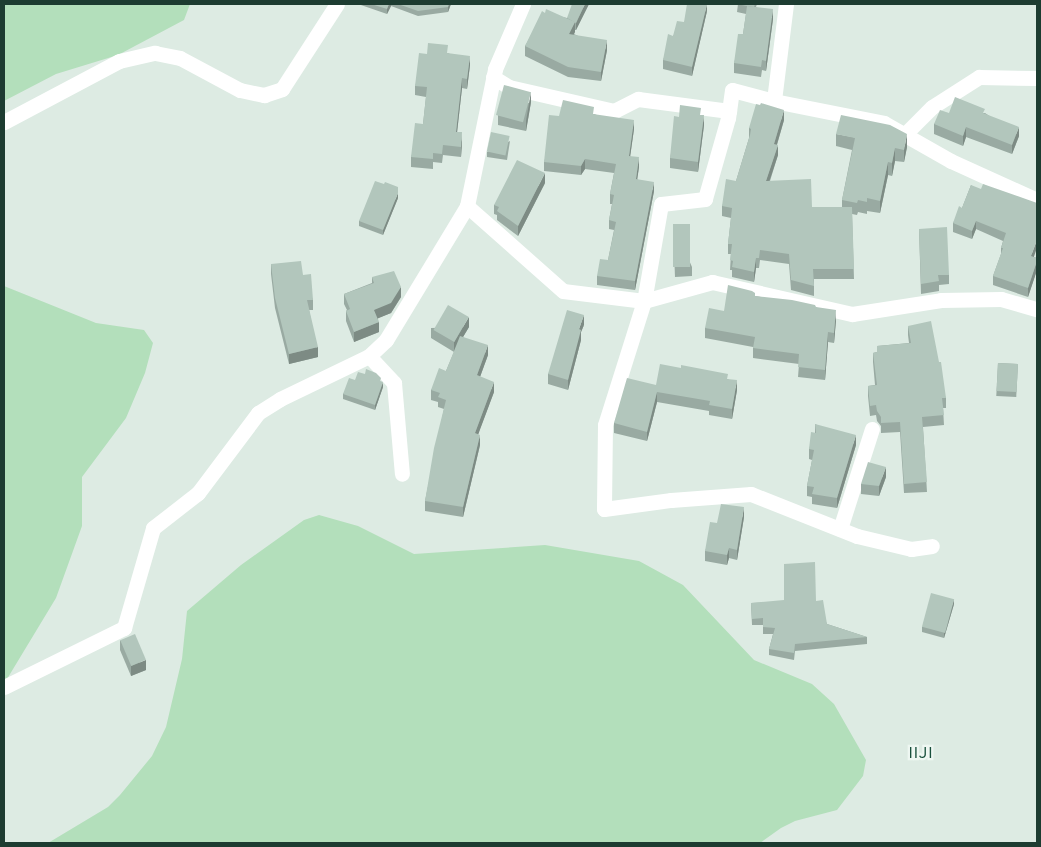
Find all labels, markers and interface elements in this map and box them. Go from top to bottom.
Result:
district label: IIJI [908,743,934,763]

